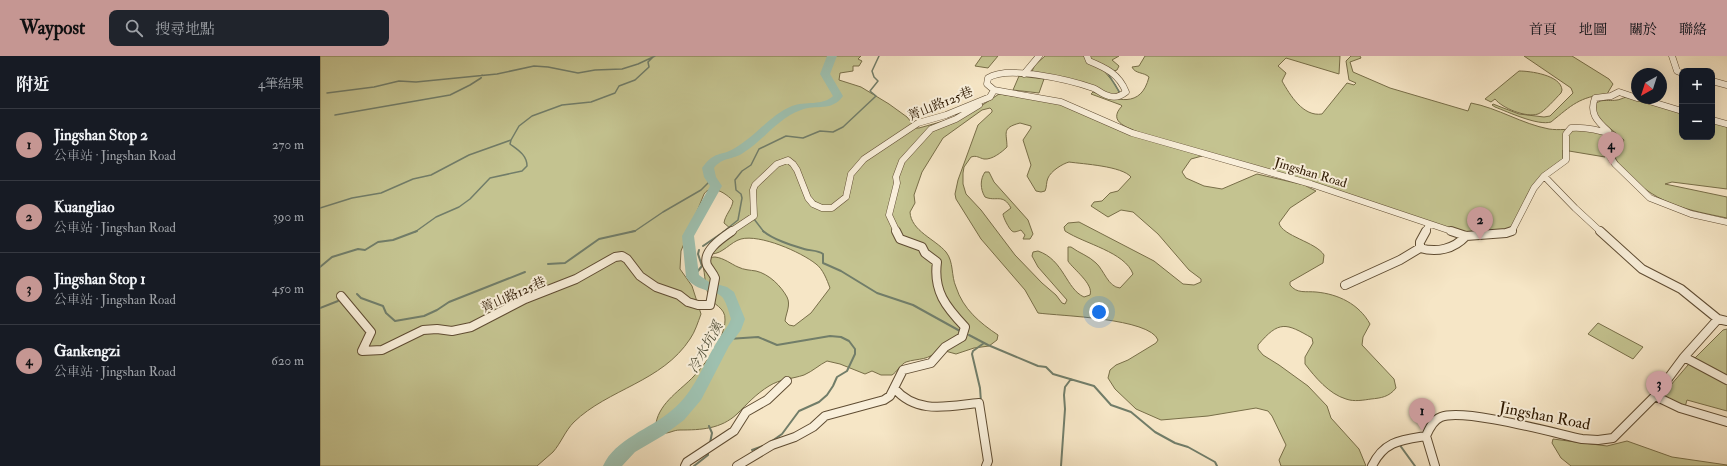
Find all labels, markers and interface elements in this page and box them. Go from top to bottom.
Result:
search box [109,10,389,46]
text: Waypost [20,16,85,40]
icon: search [123,17,145,39]
text: 搜尋地點 [155,20,215,39]
text: 首頁 [1529,21,1557,38]
text: 地圖 [1579,21,1607,38]
text: 關於 [1629,21,1657,38]
text: 聯絡 [1679,21,1707,38]
north arrow [1631,68,1667,104]
map controls [1679,68,1715,140]
button: + [1679,68,1715,104]
text: 附近 [16,74,50,95]
text: 4筆結果 [258,76,304,92]
street label: 菁山路125巷 [905,84,975,124]
button: − [1679,104,1715,140]
text: Jingshan Stop 2 [54,126,148,145]
pin: 4 [1598,132,1624,165]
text: 1 [27,137,31,153]
text: 270 m [272,137,304,153]
text: 公車站 · Jingshan Road [54,148,176,164]
street label: Jingshan Road [1272,154,1349,192]
text: Kuangliao [54,198,115,217]
pin: 2 [1467,207,1493,240]
text: 2 [26,209,32,225]
text: 390 m [273,209,304,225]
text: 公車站 · Jingshan Road [54,220,176,236]
text: Jingshan Stop 1 [54,270,146,289]
street label: 菁山路125巷 [479,274,548,316]
text: 3 [27,281,32,297]
text: 450 m [272,281,304,297]
text: 公車站 · Jingshan Road [54,292,176,308]
your location [1089,302,1109,322]
water label: 冷水坑溪 [684,317,727,376]
text: Gankengzi [54,342,120,361]
text: 4 [25,353,33,369]
text: 620 m [271,353,304,369]
text: 公車站 · Jingshan Road [54,364,176,380]
pin: 3 [1646,371,1672,404]
street label: Jingshan Road [1496,397,1592,436]
pin: 1 [1409,398,1435,431]

